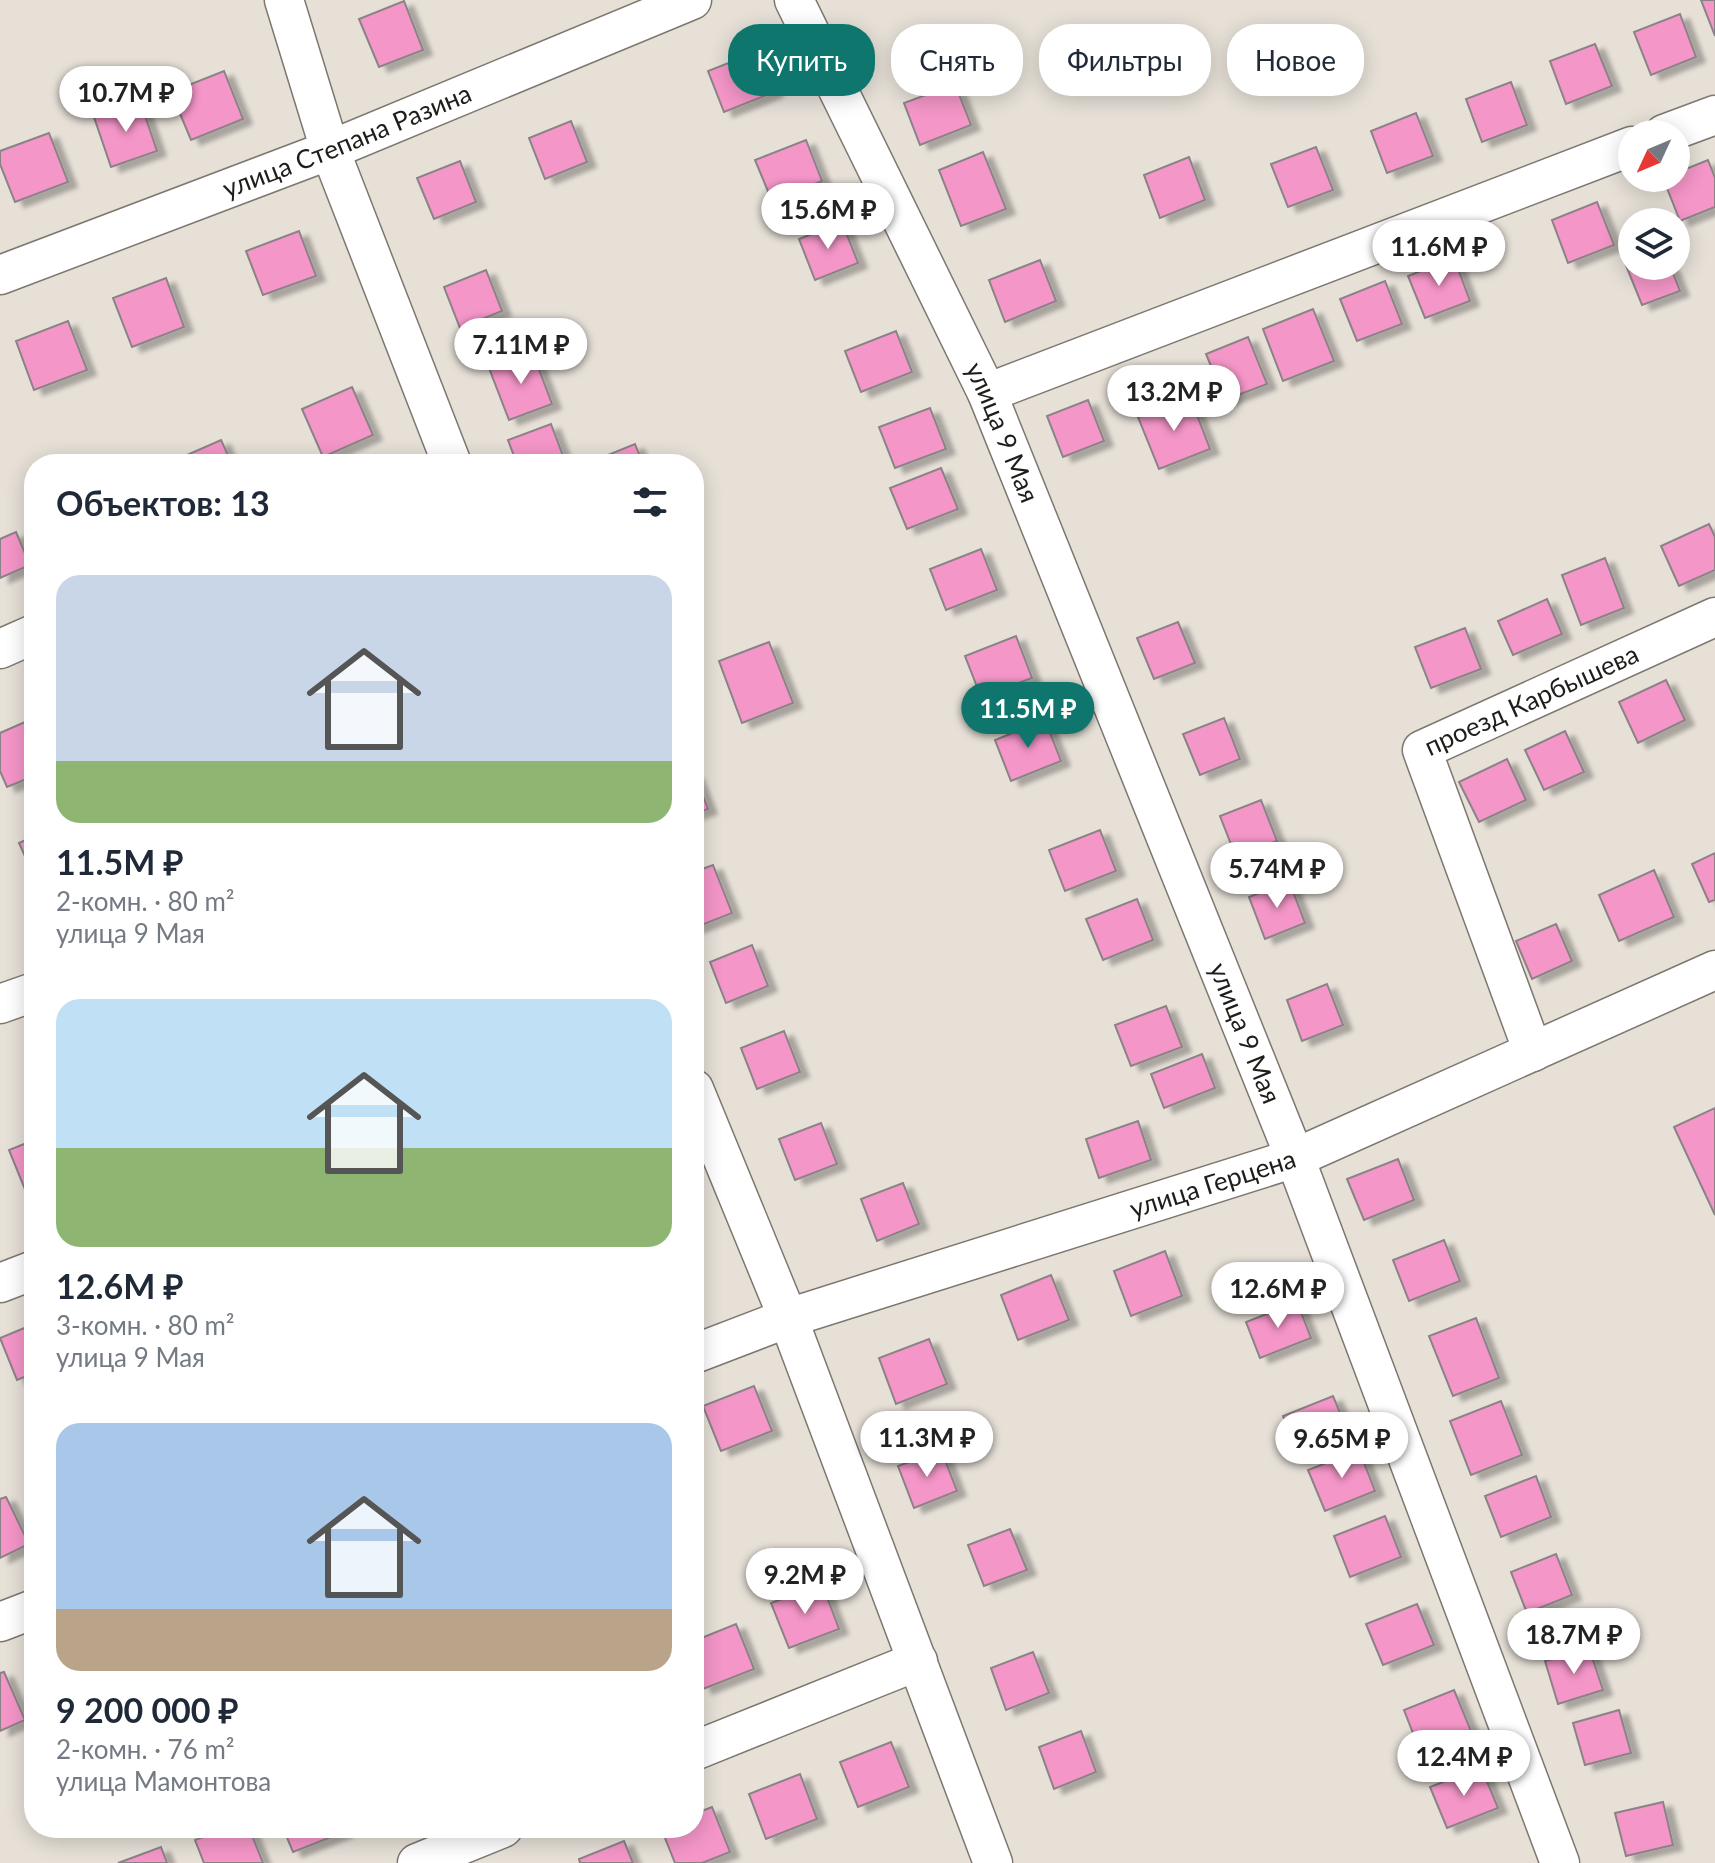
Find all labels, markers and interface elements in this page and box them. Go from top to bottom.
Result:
chip: Купить [728,24,875,96]
chip: Снять [891,24,1023,96]
chip: Фильтры [1039,24,1211,96]
chip: Новое [1227,24,1364,96]
pin: 10.7M ₽ [52,66,200,134]
text: 10.7M ₽ [77,76,175,108]
street label: улица Степана Разина [218,76,476,204]
north arrow [1618,120,1690,192]
map controls [1618,120,1690,280]
pin: 15.6M ₽ [754,183,902,251]
text: 15.6M ₽ [779,193,877,225]
button: layers [1618,208,1690,280]
pin: 11.6M ₽ [1365,220,1513,288]
text: 11.6M ₽ [1390,230,1488,262]
pin: 7.11M ₽ [447,318,595,386]
text: 7.11M ₽ [472,328,570,360]
street label: улица 9 Мая [959,356,1046,507]
pin: 13.2M ₽ [1100,365,1248,433]
text: 13.2M ₽ [1125,375,1223,407]
icon: filters [628,480,672,524]
text: Объектов: 13 [56,482,270,523]
icon: home [292,627,436,771]
street label: проезд Карбышева [1419,637,1643,762]
pin: 11.5M ₽ [954,682,1102,750]
text: 11.5M ₽ [979,692,1077,724]
text: 11.5M ₽ [56,841,183,882]
pin: 5.74M ₽ [1203,842,1351,910]
text: 5.74M ₽ [1228,852,1326,884]
text: 2-комн. · 80 m² [56,885,235,917]
text: улица 9 Мая [56,917,205,949]
street label: улица 9 Мая [1203,958,1288,1108]
icon: home [292,1051,436,1195]
street label: улица Герцена [1125,1142,1299,1224]
pin: 12.6M ₽ [1204,1262,1352,1330]
text: 12.6M ₽ [56,1265,183,1306]
text: 12.6M ₽ [1229,1272,1327,1304]
text: 3-комн. · 80 m² [56,1309,235,1341]
text: улица 9 Мая [56,1341,205,1373]
pin: 11.3M ₽ [853,1411,1001,1479]
pin: 9.65M ₽ [1268,1412,1416,1480]
text: 11.3M ₽ [878,1421,976,1453]
text: 9.65M ₽ [1293,1422,1391,1454]
icon: home [292,1475,436,1619]
pin: 9.2M ₽ [740,1548,870,1616]
text: 9.2M ₽ [764,1558,846,1590]
pin: 18.7M ₽ [1500,1608,1648,1676]
text: 18.7M ₽ [1525,1618,1623,1650]
text: 9 200 000 ₽ [56,1689,239,1730]
pin: 12.4M ₽ [1390,1730,1538,1798]
text: 2-комн. · 76 m² [56,1733,235,1765]
text: 12.4M ₽ [1415,1740,1513,1772]
text: улица Мамонтова [56,1765,271,1797]

